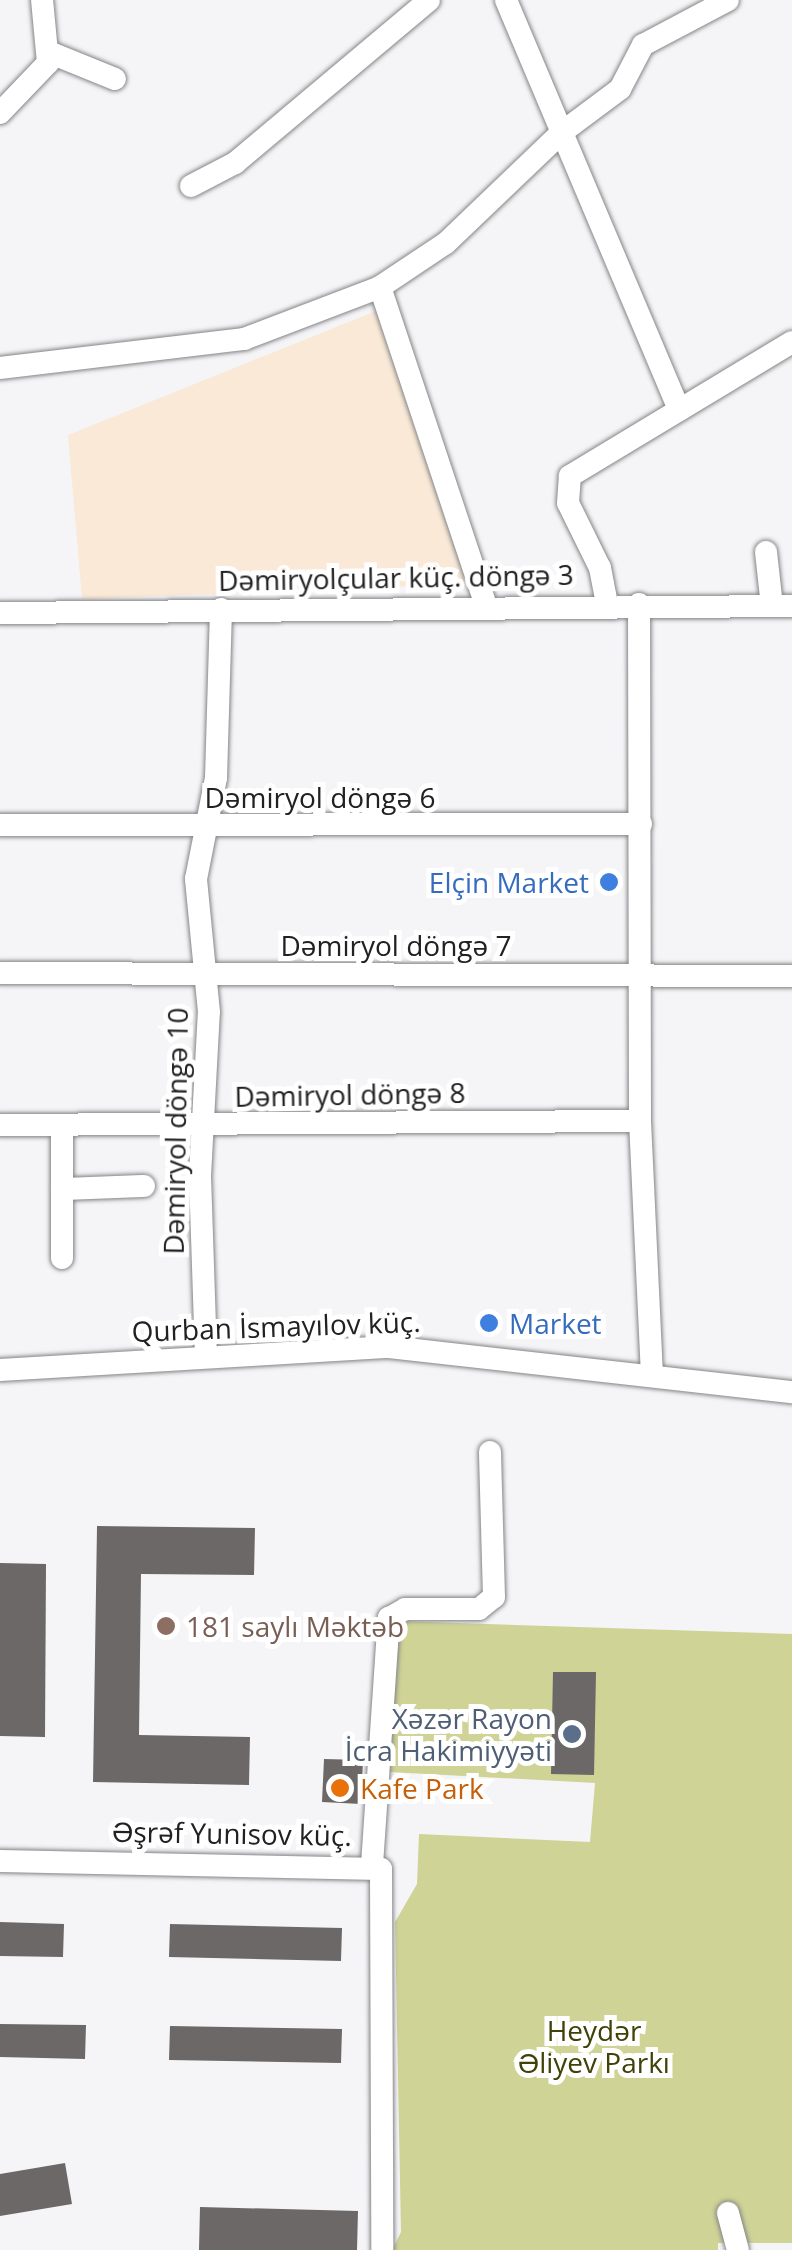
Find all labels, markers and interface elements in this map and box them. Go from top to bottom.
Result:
street label: Dəmiryolçular küç. döngə 3 [218,557,574,597]
street label: Dəmiryol döngə 6 [204,780,436,814]
place label: Elçin Market [429,865,589,899]
marker: Elçin Market [598,871,620,893]
street label: Dəmiryol döngə 7 [280,928,512,962]
street label: Dəmiryol döngə 10 [156,1007,194,1255]
street label: Dəmiryol döngə 8 [234,1075,466,1113]
street label: Qurban İsmayılov küç. [131,1304,421,1348]
place label: Market [509,1306,602,1340]
marker: Market [478,1312,500,1334]
place label: 181 saylı Məktəb [186,1609,404,1643]
marker: 181 saylı Məktəb [155,1615,177,1637]
place label: Xəzər Rayon İcra Hakimiyyəti [345,1701,552,1767]
marker: Xəzər Rayon İcra Hakimiyyəti [561,1723,583,1745]
place label: Kafe Park [360,1771,484,1805]
marker: Kafe Park [329,1777,351,1799]
street label: Əşrəf Yunisov küç. [112,1814,352,1852]
park label: Heydər Əliyev Parkı [518,2013,670,2079]

